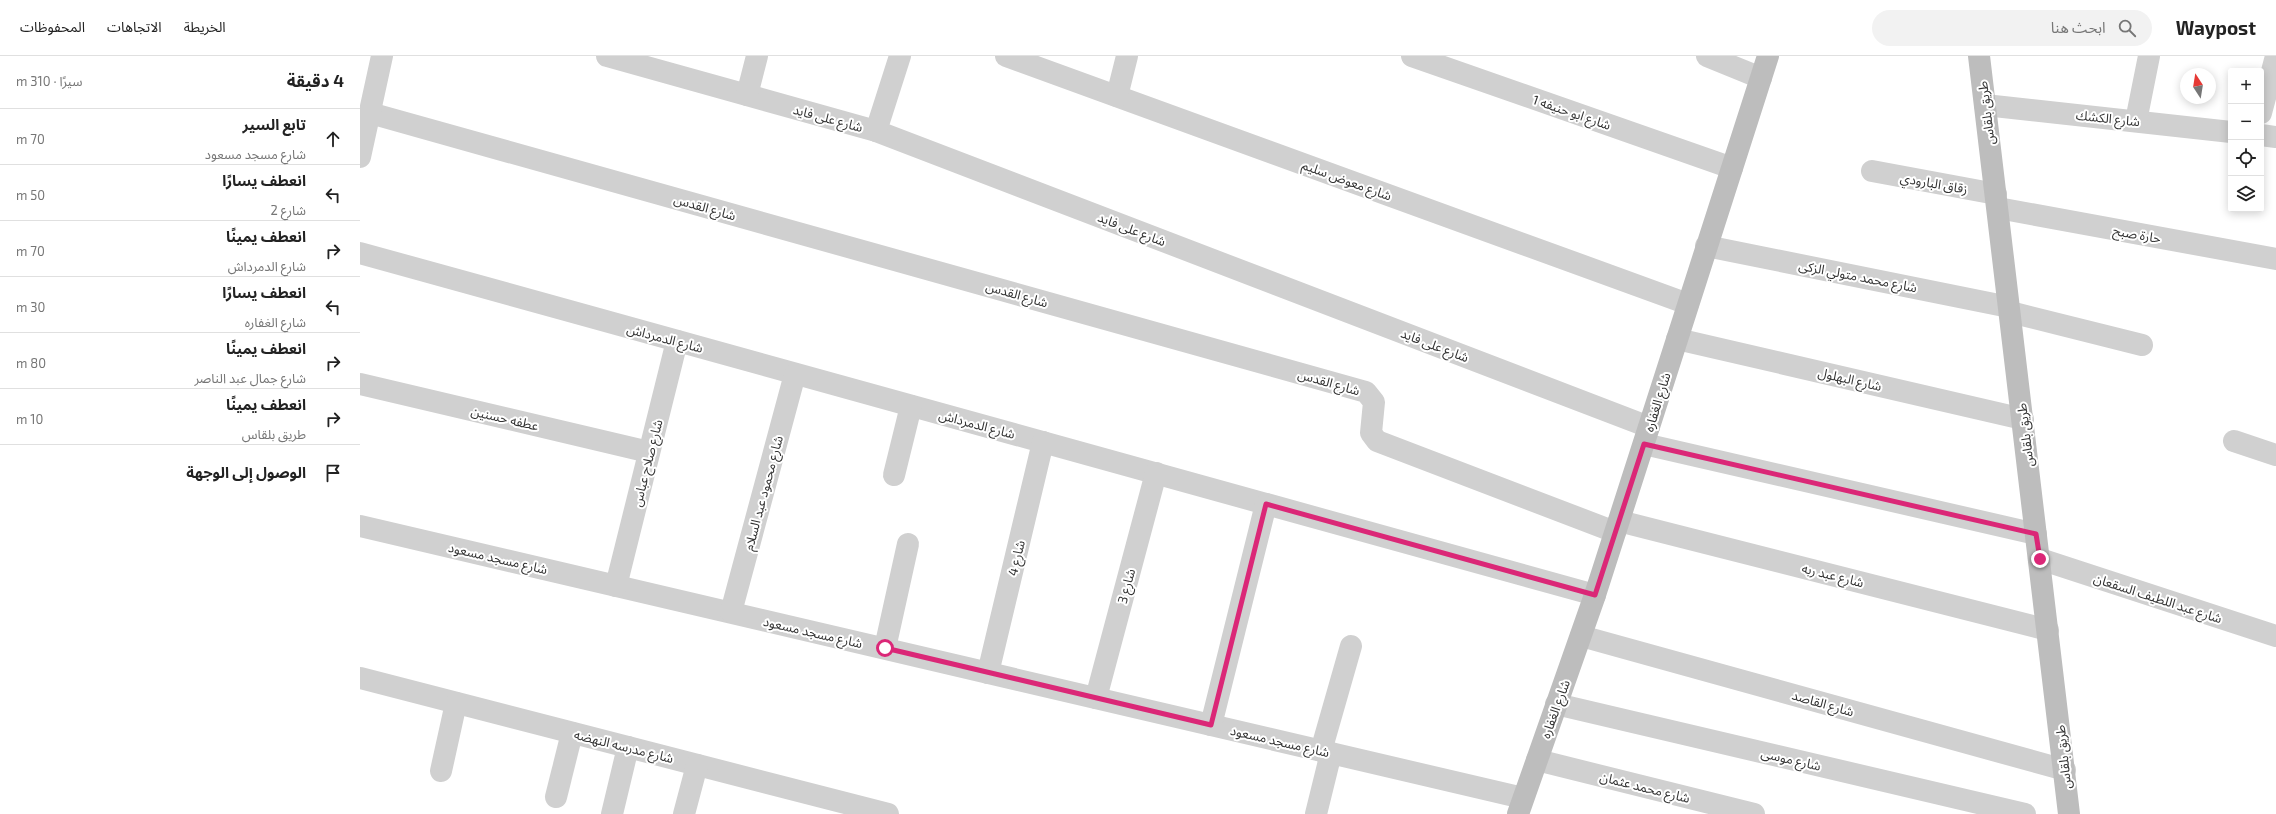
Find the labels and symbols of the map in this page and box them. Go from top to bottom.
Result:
north arrow [2180,68,2216,104]
street label: طريق بلقاس [1974,80,1999,146]
street label: شارع ابو حنيفه 1 [1530,91,1613,136]
street label: شارع على فايد [791,101,865,138]
street label: شارع الكشك [2075,107,2141,132]
street label: شارع معوض سليم [1299,156,1394,206]
street label: زقاق البارودي [1898,169,1969,200]
street label: شارع القدس [671,191,738,226]
street label: شارع على فايد [1095,209,1168,252]
street label: حارة صبح [2111,222,2163,249]
street label: شارع محمد متولي الزكى [1797,257,1919,298]
street label: شارع القدس [983,278,1050,313]
street label: شارع الدمرداش [624,320,705,359]
street label: شارع على فايد [1398,325,1471,368]
street label: شارع البهلول [1816,364,1883,397]
street label: شارع القدس [1295,366,1362,401]
street label: شارع الغفاره [1640,370,1676,434]
street label: عطفه حسنين [469,402,541,435]
street label: طريق بلقاس [2013,402,2038,468]
street label: شارع الدمرداش [936,406,1017,445]
street label: شارع صلاح عباس [628,418,668,509]
street label: شارع محمود عبد السلام [740,434,789,553]
street label: شارع مسجد مسعود [446,539,549,580]
street label: شارع 4 [1004,539,1031,578]
route end [2031,550,2049,568]
street label: شارع عبد ربه [1800,560,1866,593]
street label: شارع 3 [1114,567,1141,606]
street label: شارع عبد اللطيف السقعان [2091,570,2224,629]
street label: شارع مسجد مسعود [761,613,864,654]
route start [876,639,894,657]
street label: شارع الغفاره [1537,678,1576,742]
street label: شارع القاصد [1789,687,1856,722]
street label: شارع مسجد مسعود [1228,722,1331,763]
street label: طريق بلقاس [2052,724,2075,790]
street label: شارع مدرسه النهضه [572,726,675,769]
street label: شارع موسى [1759,744,1823,777]
street label: شارع محمد عثمان [1598,768,1692,809]

